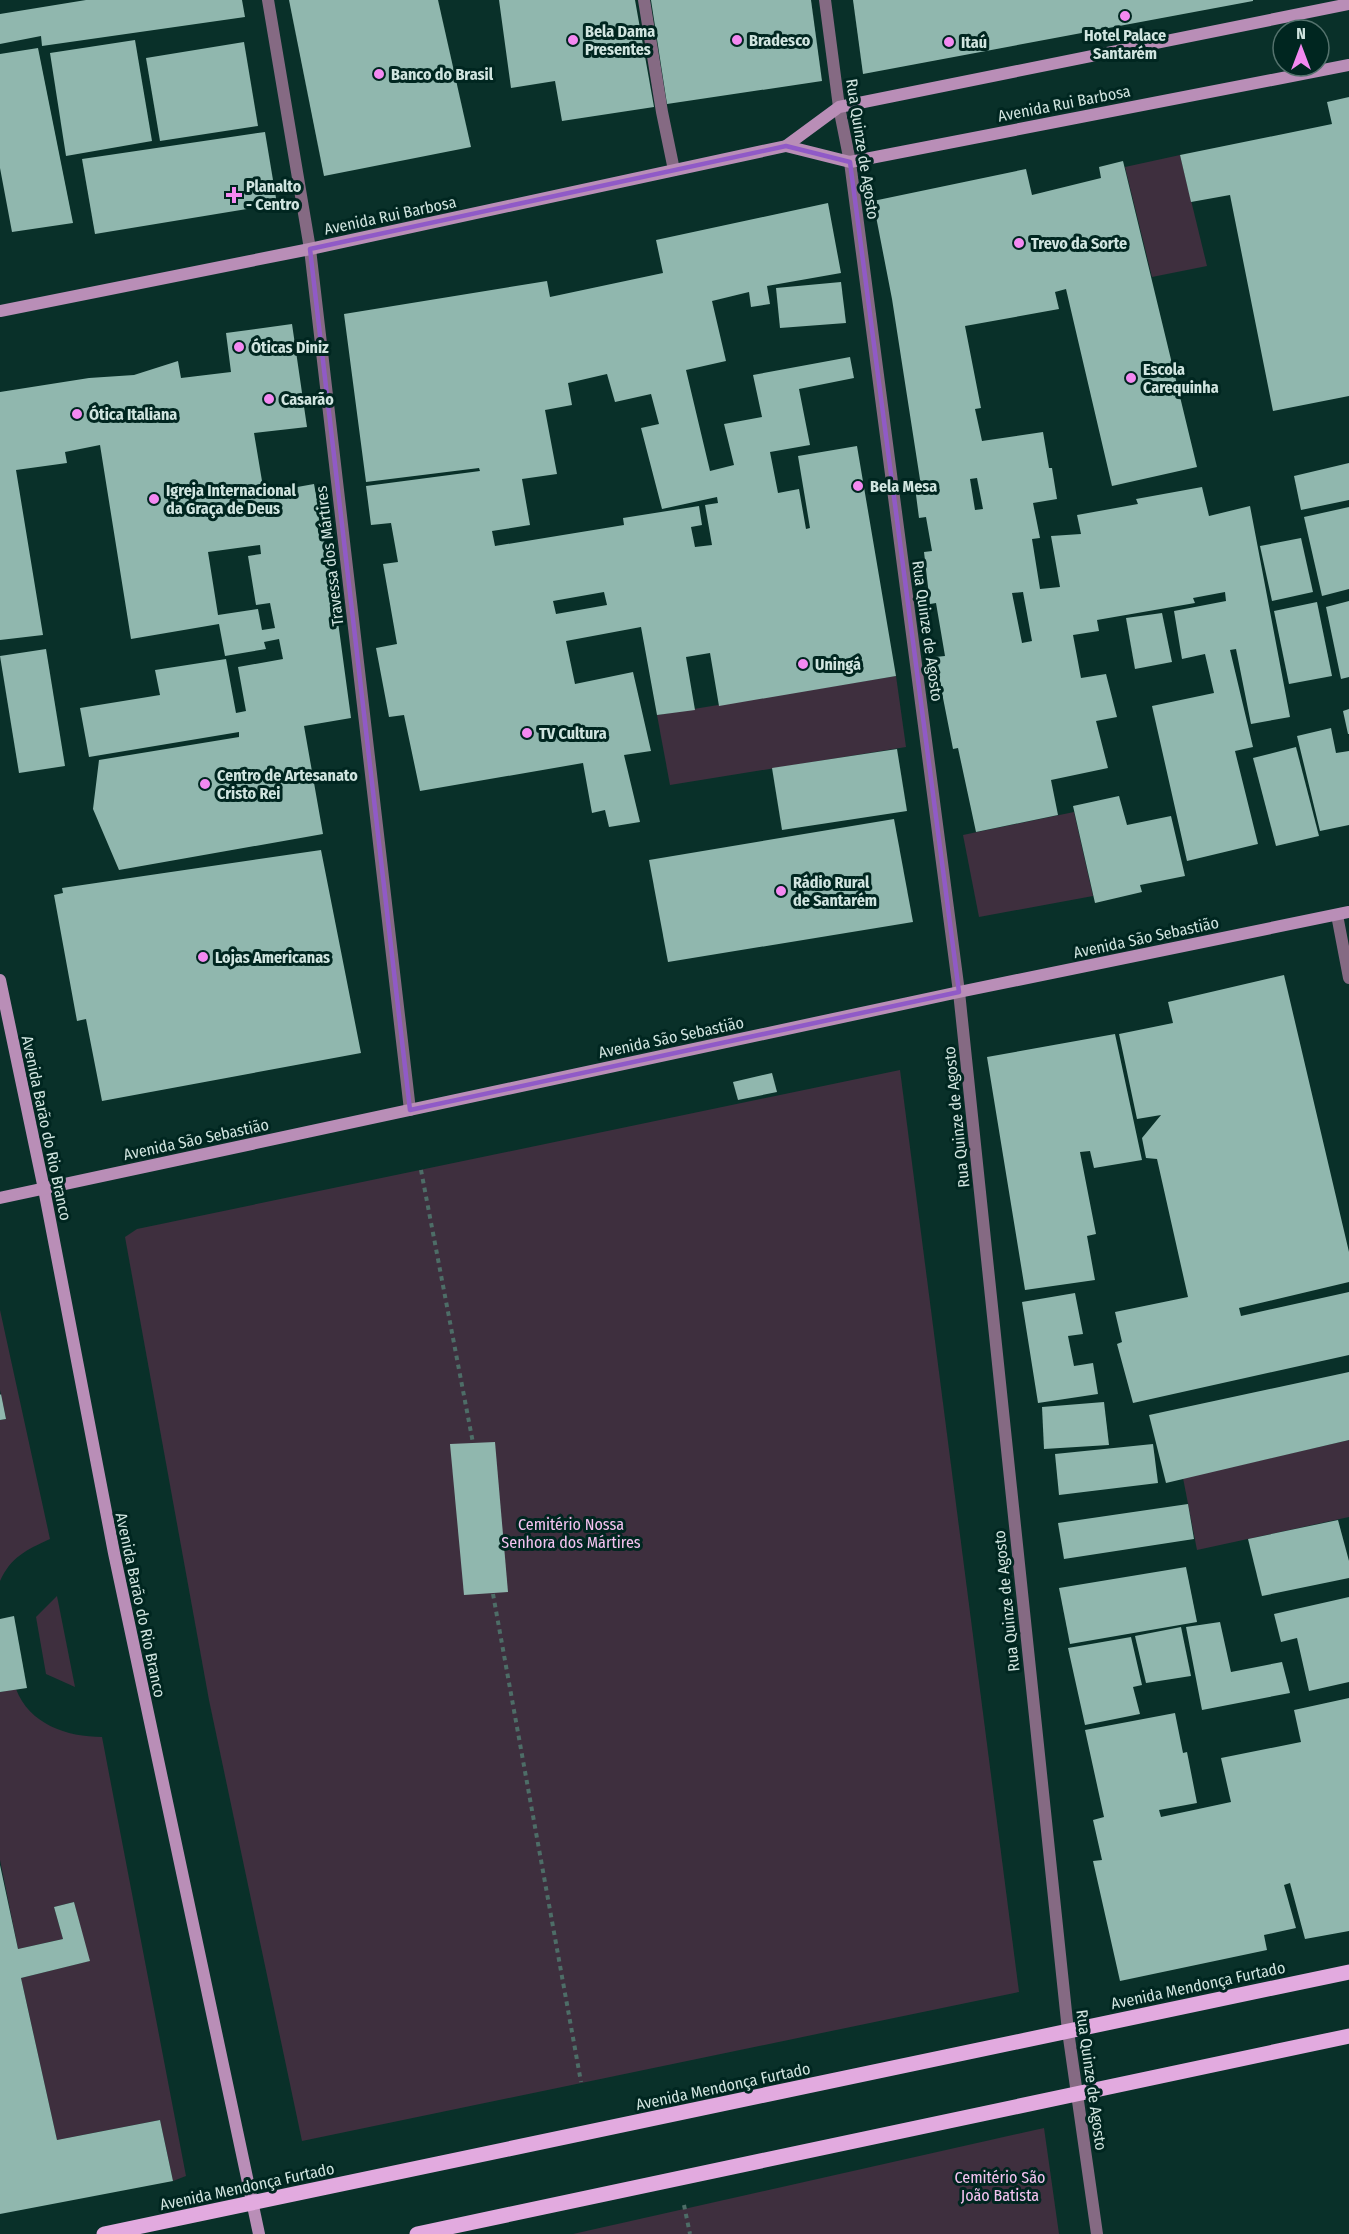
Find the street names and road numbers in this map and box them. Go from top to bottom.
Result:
street label: Rua Quinze de Agosto [842,77,883,221]
street label: Avenida Rui Barbosa [996,81,1132,126]
street label: Avenida Rui Barbosa [322,192,458,239]
street label: Travessa dos Mártires [311,485,348,627]
street label: Rua Quinze de Agosto [908,559,947,703]
street label: Avenida São Sebastião [1072,913,1221,962]
street label: Avenida São Sebastião [597,1013,746,1062]
street label: Avenida Barão do Rio Branco [18,1034,75,1222]
street label: Rua Quinze de Agosto [940,1045,973,1189]
street label: Avenida São Sebastião [122,1115,271,1164]
street label: Avenida Barão do Rio Branco [112,1511,169,1699]
street label: Rua Quinze de Agosto [990,1529,1023,1673]
street label: Avenida Mendonça Furtado [1109,1958,1287,2013]
street label: Rua Quinze de Agosto [1072,2008,1111,2152]
street label: Avenida Mendonça Furtado [634,2059,812,2114]
street label: Avenida Mendonça Furtado [158,2159,336,2214]

